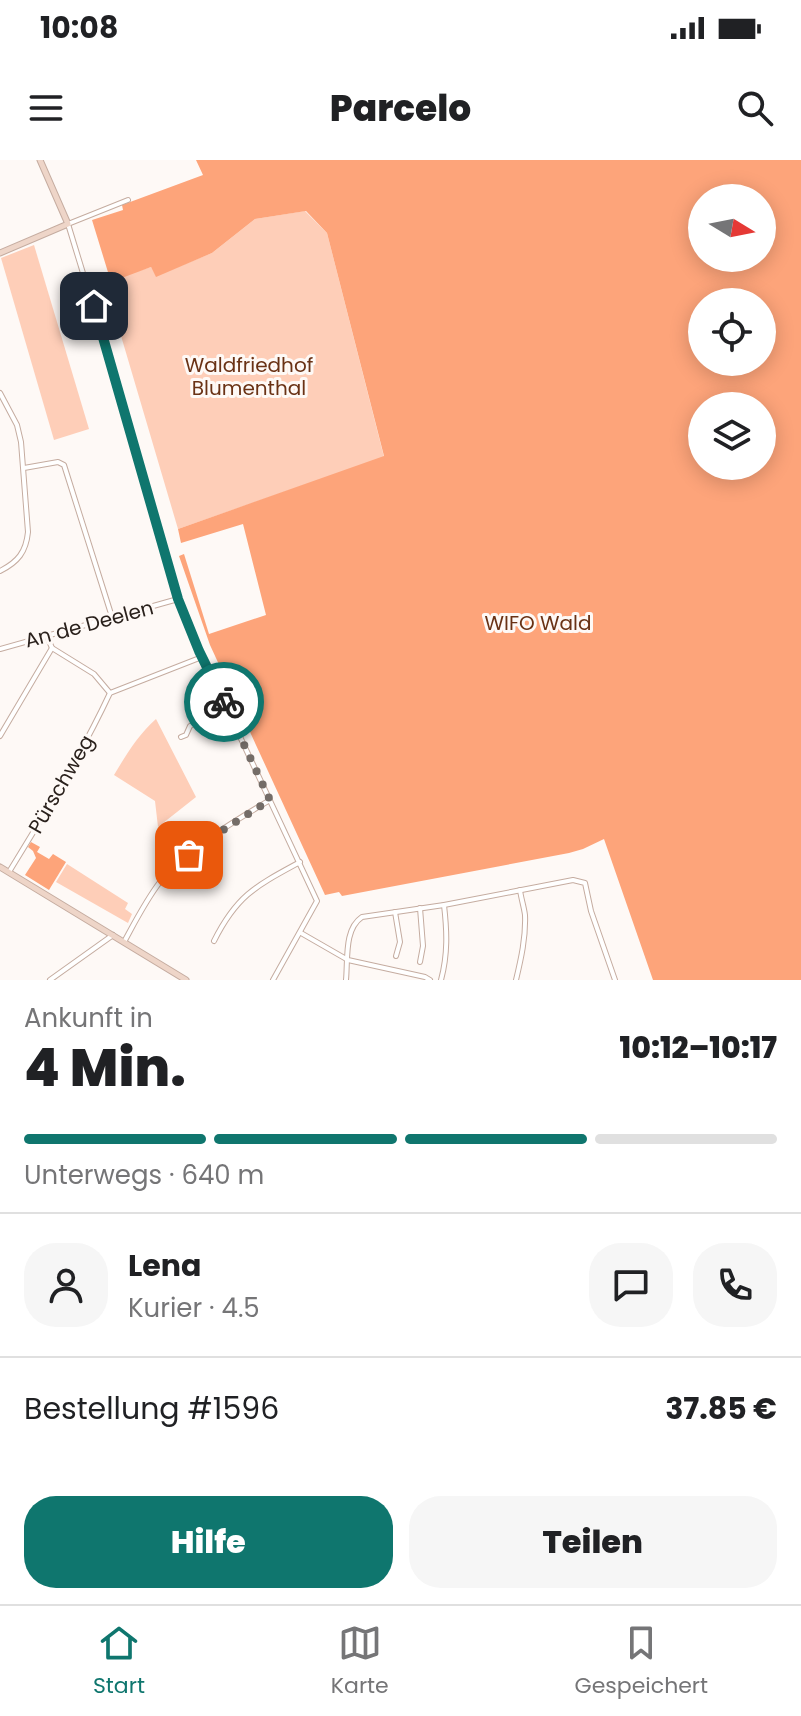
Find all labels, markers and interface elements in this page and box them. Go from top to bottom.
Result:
text: 10:08 [40,6,118,49]
text: Parcelo [330,83,471,134]
icon: menu [24,86,68,130]
icon: search [733,86,777,130]
north arrow [688,184,776,272]
map controls [688,184,776,480]
pin [60,272,128,340]
icon: home [72,284,116,328]
button: locate [688,288,776,376]
park label: Waldfriedhof Blumenthal [185,351,313,402]
button: layers [688,392,776,480]
street label: An de Deelen [22,593,156,655]
park label: WIFO Wald [484,609,592,637]
courier [184,662,264,742]
icon: bike [202,680,246,724]
street label: Pürschweg [21,730,101,838]
pin [155,821,223,889]
icon: bag [167,833,211,877]
text: Ankunft in [24,1000,153,1036]
text: 10:12–10:17 [620,1026,777,1069]
text: 4 Min. [24,1031,186,1104]
text: Unterwegs · 640 m [24,1157,264,1193]
button: person [24,1243,108,1327]
button: chat [589,1243,673,1327]
button: phone [693,1243,777,1327]
text: Lena [128,1244,201,1287]
text: Kurier · 4.5 [128,1290,260,1326]
text: Bestellung #1596 [24,1387,279,1430]
text: 37.85 € [665,1387,777,1430]
button: Hilfe [24,1496,393,1588]
button: Teilen [409,1496,777,1588]
tab: Start [93,1621,145,1702]
tab: Karte [331,1621,389,1702]
tab: Gespeichert [575,1621,708,1702]

